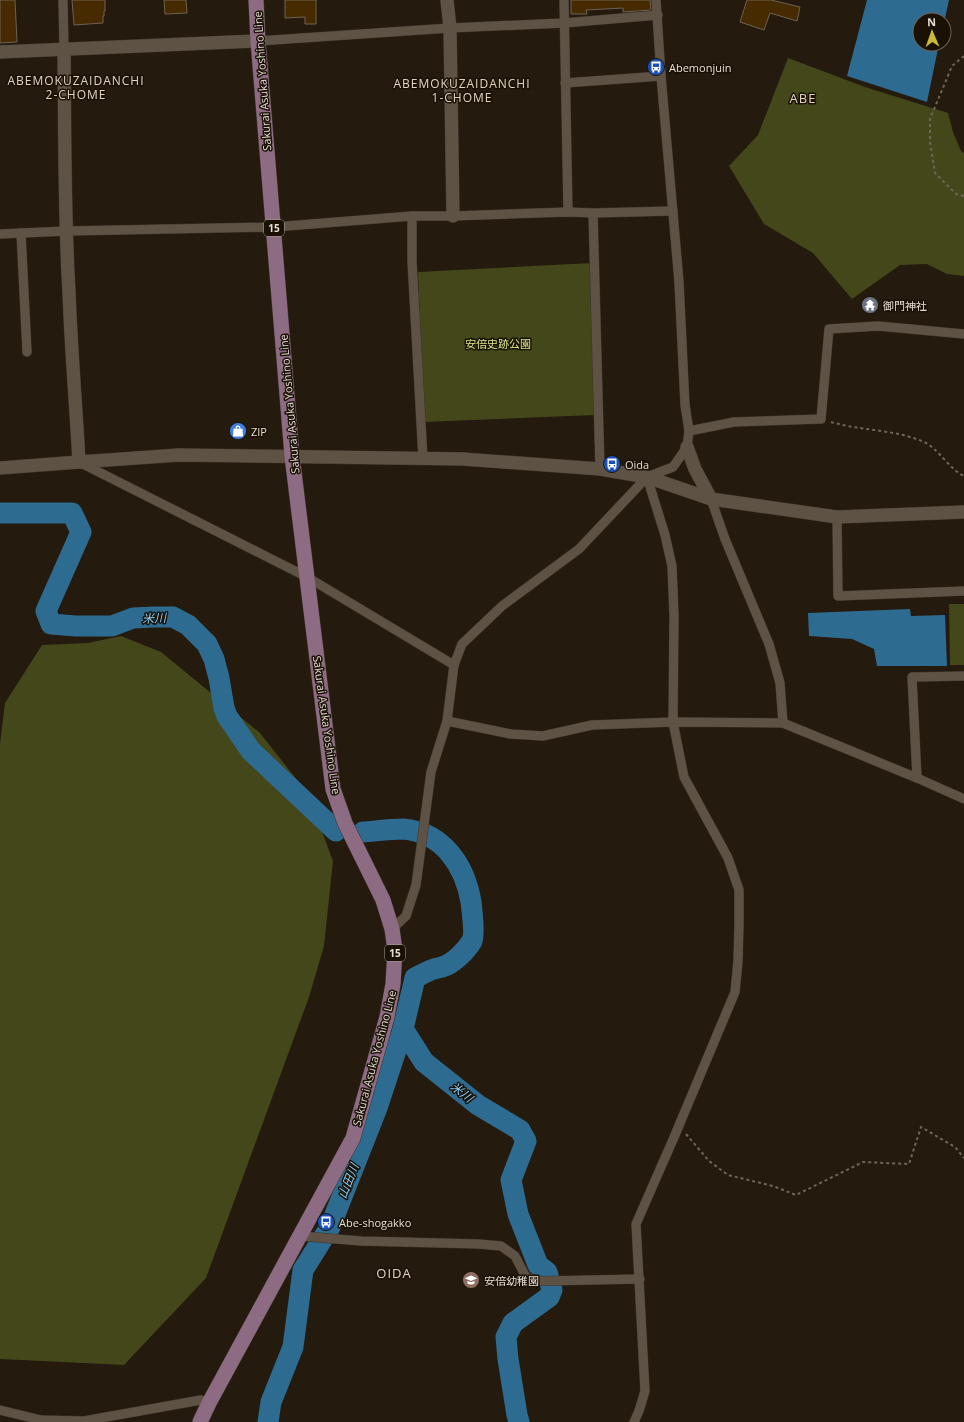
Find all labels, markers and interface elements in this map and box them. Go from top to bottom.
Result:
street label: Sakurai Asuka Yoshino Line [250,11,274,151]
north arrow [912,12,952,52]
text: N [927,14,936,29]
bus stop icon: Abemonjuin [646,57,666,77]
place label: Abemonjuin [669,60,731,75]
district label: ABEMOKUZAIDANCHI 2-CHOME [7,72,145,103]
district label: ABEMOKUZAIDANCHI 1-CHOME [393,75,531,106]
district label: ABE [790,89,816,107]
road number: 15 [264,220,284,236]
temple icon: 御門神社 [860,295,880,315]
place label: 御門神社 [882,298,927,313]
street label: Sakurai Asuka Yoshino Line [275,334,303,474]
park label: 安倍史跡公園 [465,336,531,351]
shop icon: ZIP [228,421,248,441]
place label: ZIP [251,424,267,439]
bus stop icon: Oida [602,454,622,474]
place label: Oida [625,457,649,472]
water label: 米川 [142,609,168,627]
street label: Sakurai Asuka Yoshino Line [310,655,344,795]
road number: 15 [385,945,405,961]
street label: Sakurai Asuka Yoshino Line [349,989,399,1127]
water label: 米川 [447,1078,478,1107]
water label: 山田川 [333,1159,363,1201]
bus stop icon: Abe-shogakko [316,1212,336,1232]
place label: Abe-shogakko [339,1215,412,1230]
district label: OIDA [376,1264,412,1282]
school or university icon: 安倍幼稚園 [461,1270,481,1290]
place label: 安倍幼稚園 [484,1273,539,1288]

